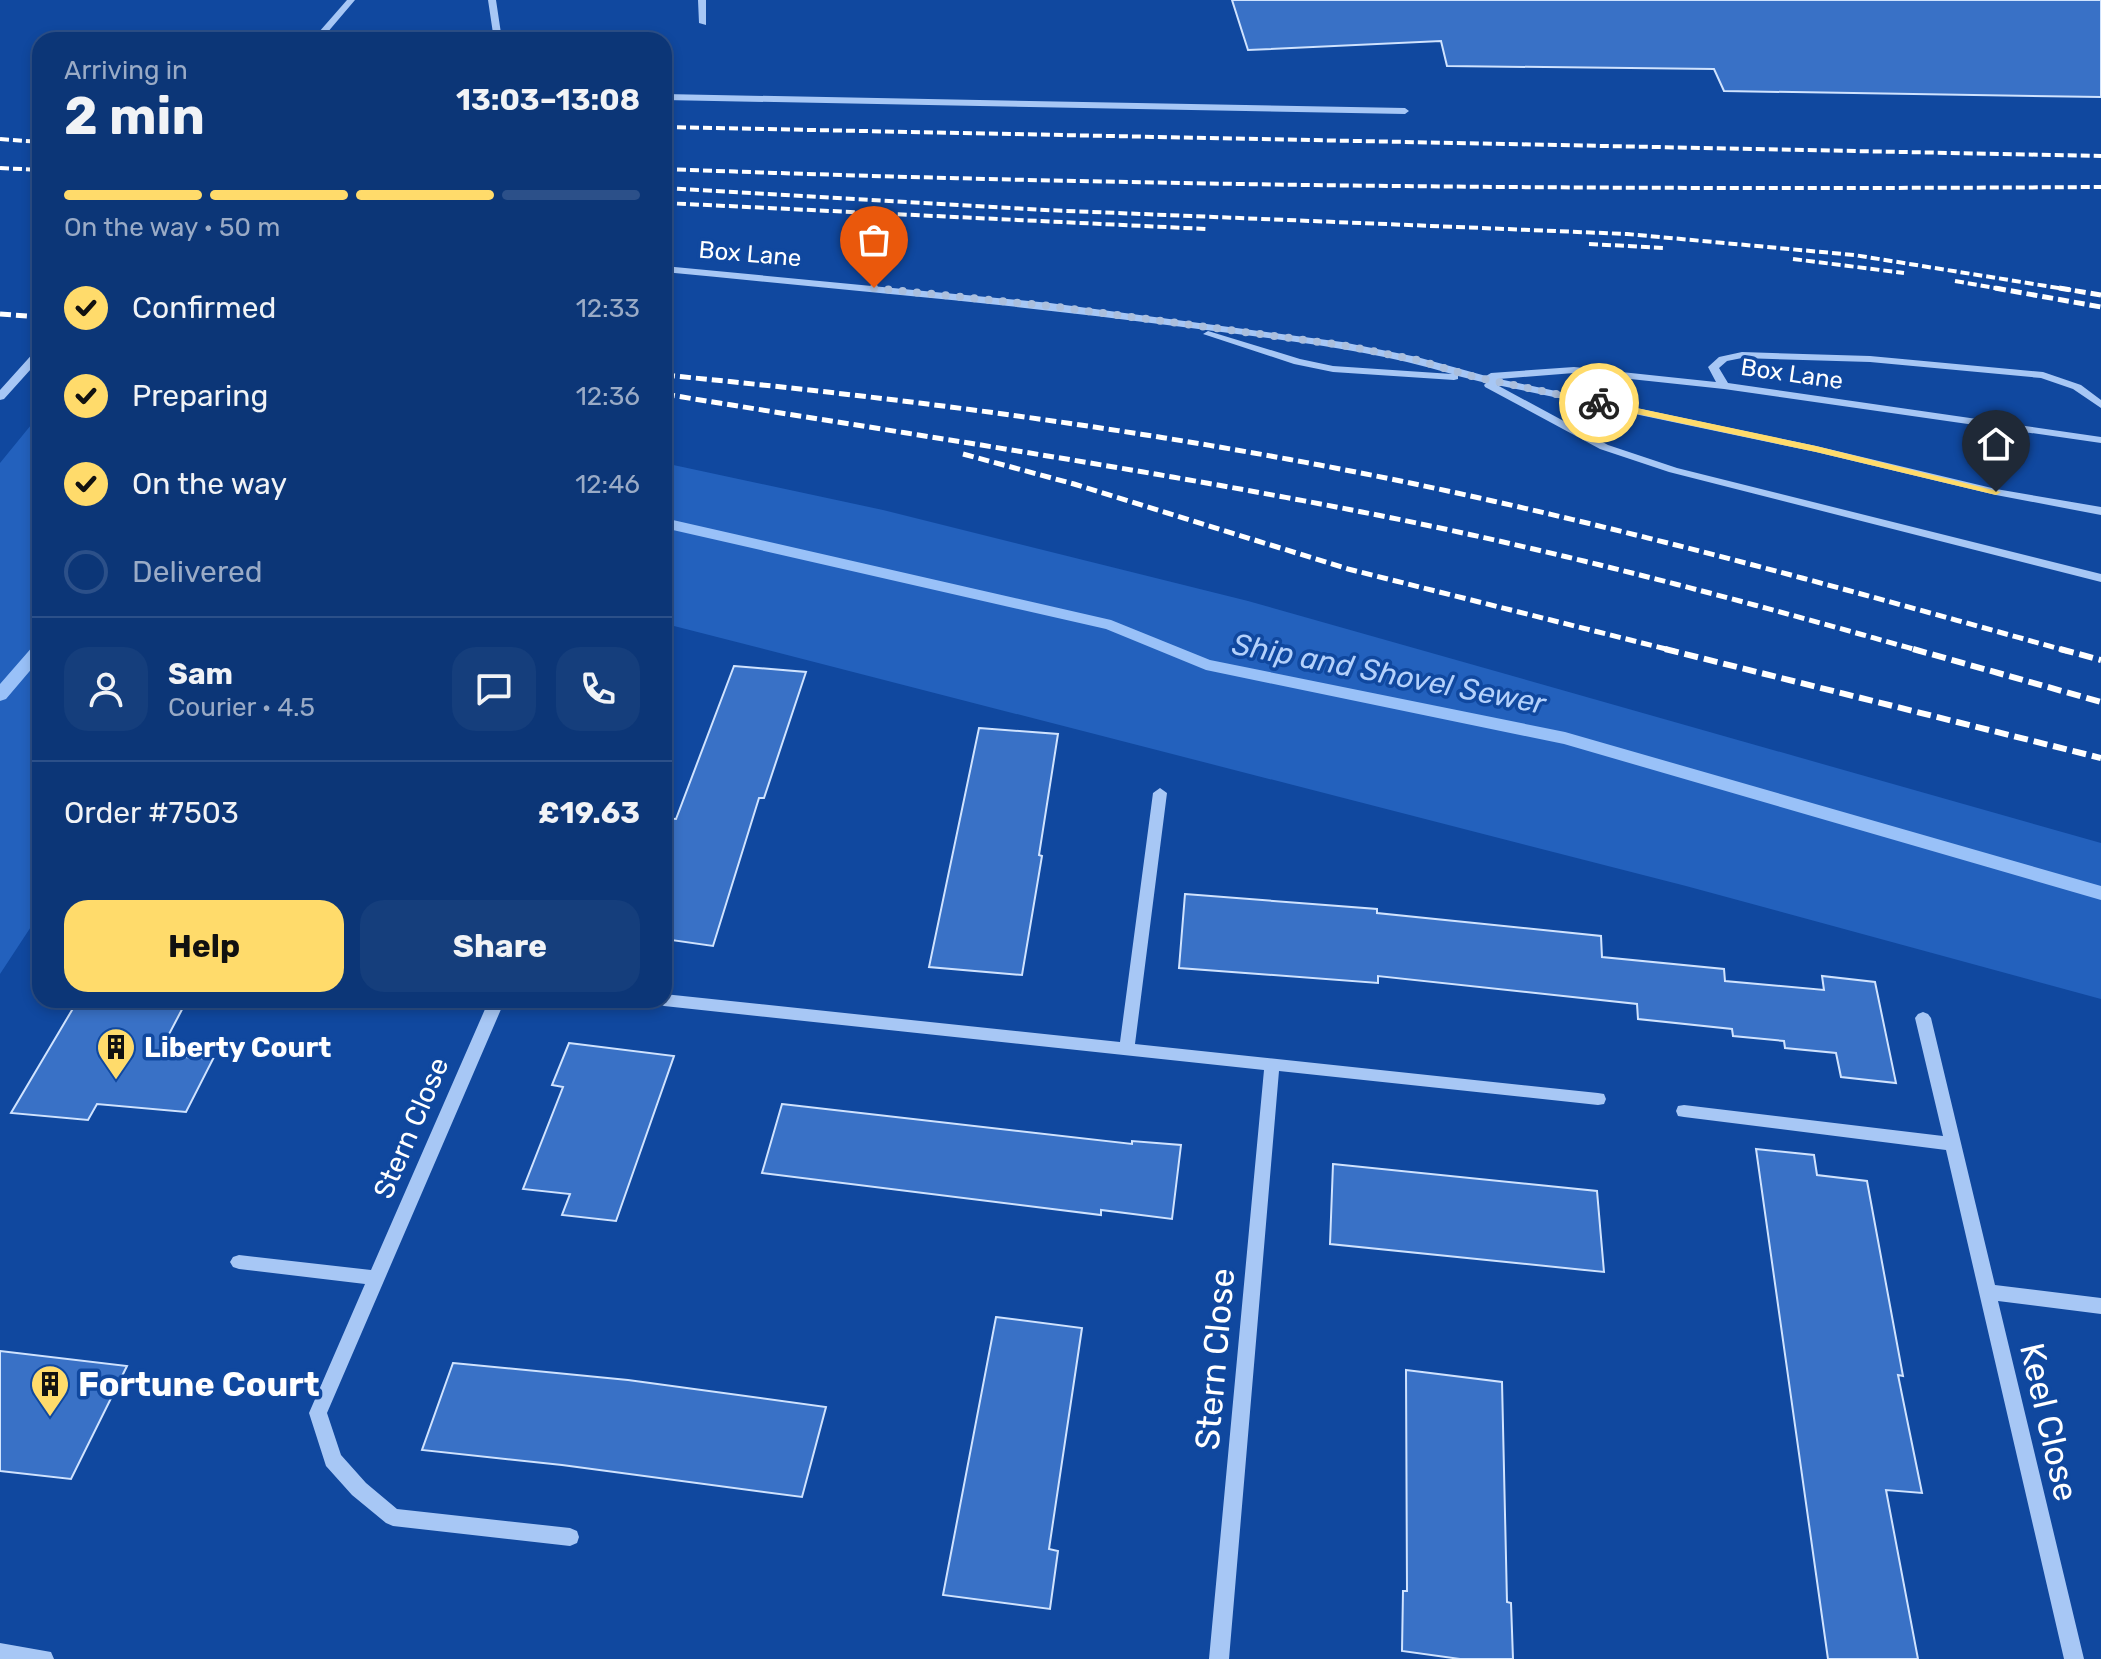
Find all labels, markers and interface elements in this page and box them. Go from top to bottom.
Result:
text: Arriving in [64,55,188,86]
text: 13:03–13:08 [456,82,640,118]
text: 2 min [64,85,205,147]
pin [840,206,908,288]
text: On the way · 50 m [64,212,280,243]
icon: bag [852,218,896,262]
street label: Box Lane [697,236,803,272]
icon: check [64,286,108,330]
text: Confirmed [132,290,276,326]
text: 12:33 [576,293,640,324]
street label: Box Lane [1739,353,1845,395]
courier [1559,363,1639,443]
icon: check [64,374,108,418]
text: Preparing [132,378,268,414]
text: 12:36 [576,381,640,412]
icon: bike [1577,381,1621,425]
pin [1962,410,2030,492]
icon: home [1974,422,2018,466]
icon: check [64,462,108,506]
text: On the way [132,466,287,502]
text: 12:46 [575,469,640,500]
text: Delivered [132,554,263,590]
water label: Ship and Shovel Sewer [1229,626,1550,722]
button: person [64,647,148,731]
button: chat [452,647,536,731]
button: phone [556,647,640,731]
text: Sam [168,656,233,692]
text: Courier · 4.5 [168,692,315,723]
text: Order #7503 [64,795,239,831]
text: £19.63 [538,795,640,831]
button: Help [64,900,344,992]
button: Share [360,900,640,992]
building icon: Liberty Court [95,1026,137,1081]
place label: Liberty Court [144,1031,331,1064]
street label: Stern Close [367,1053,455,1203]
street label: Stern Close [1187,1266,1243,1452]
street label: Keel Close [2011,1339,2087,1505]
building icon: Fortune Court [29,1363,71,1418]
place label: Fortune Court [78,1364,320,1405]

